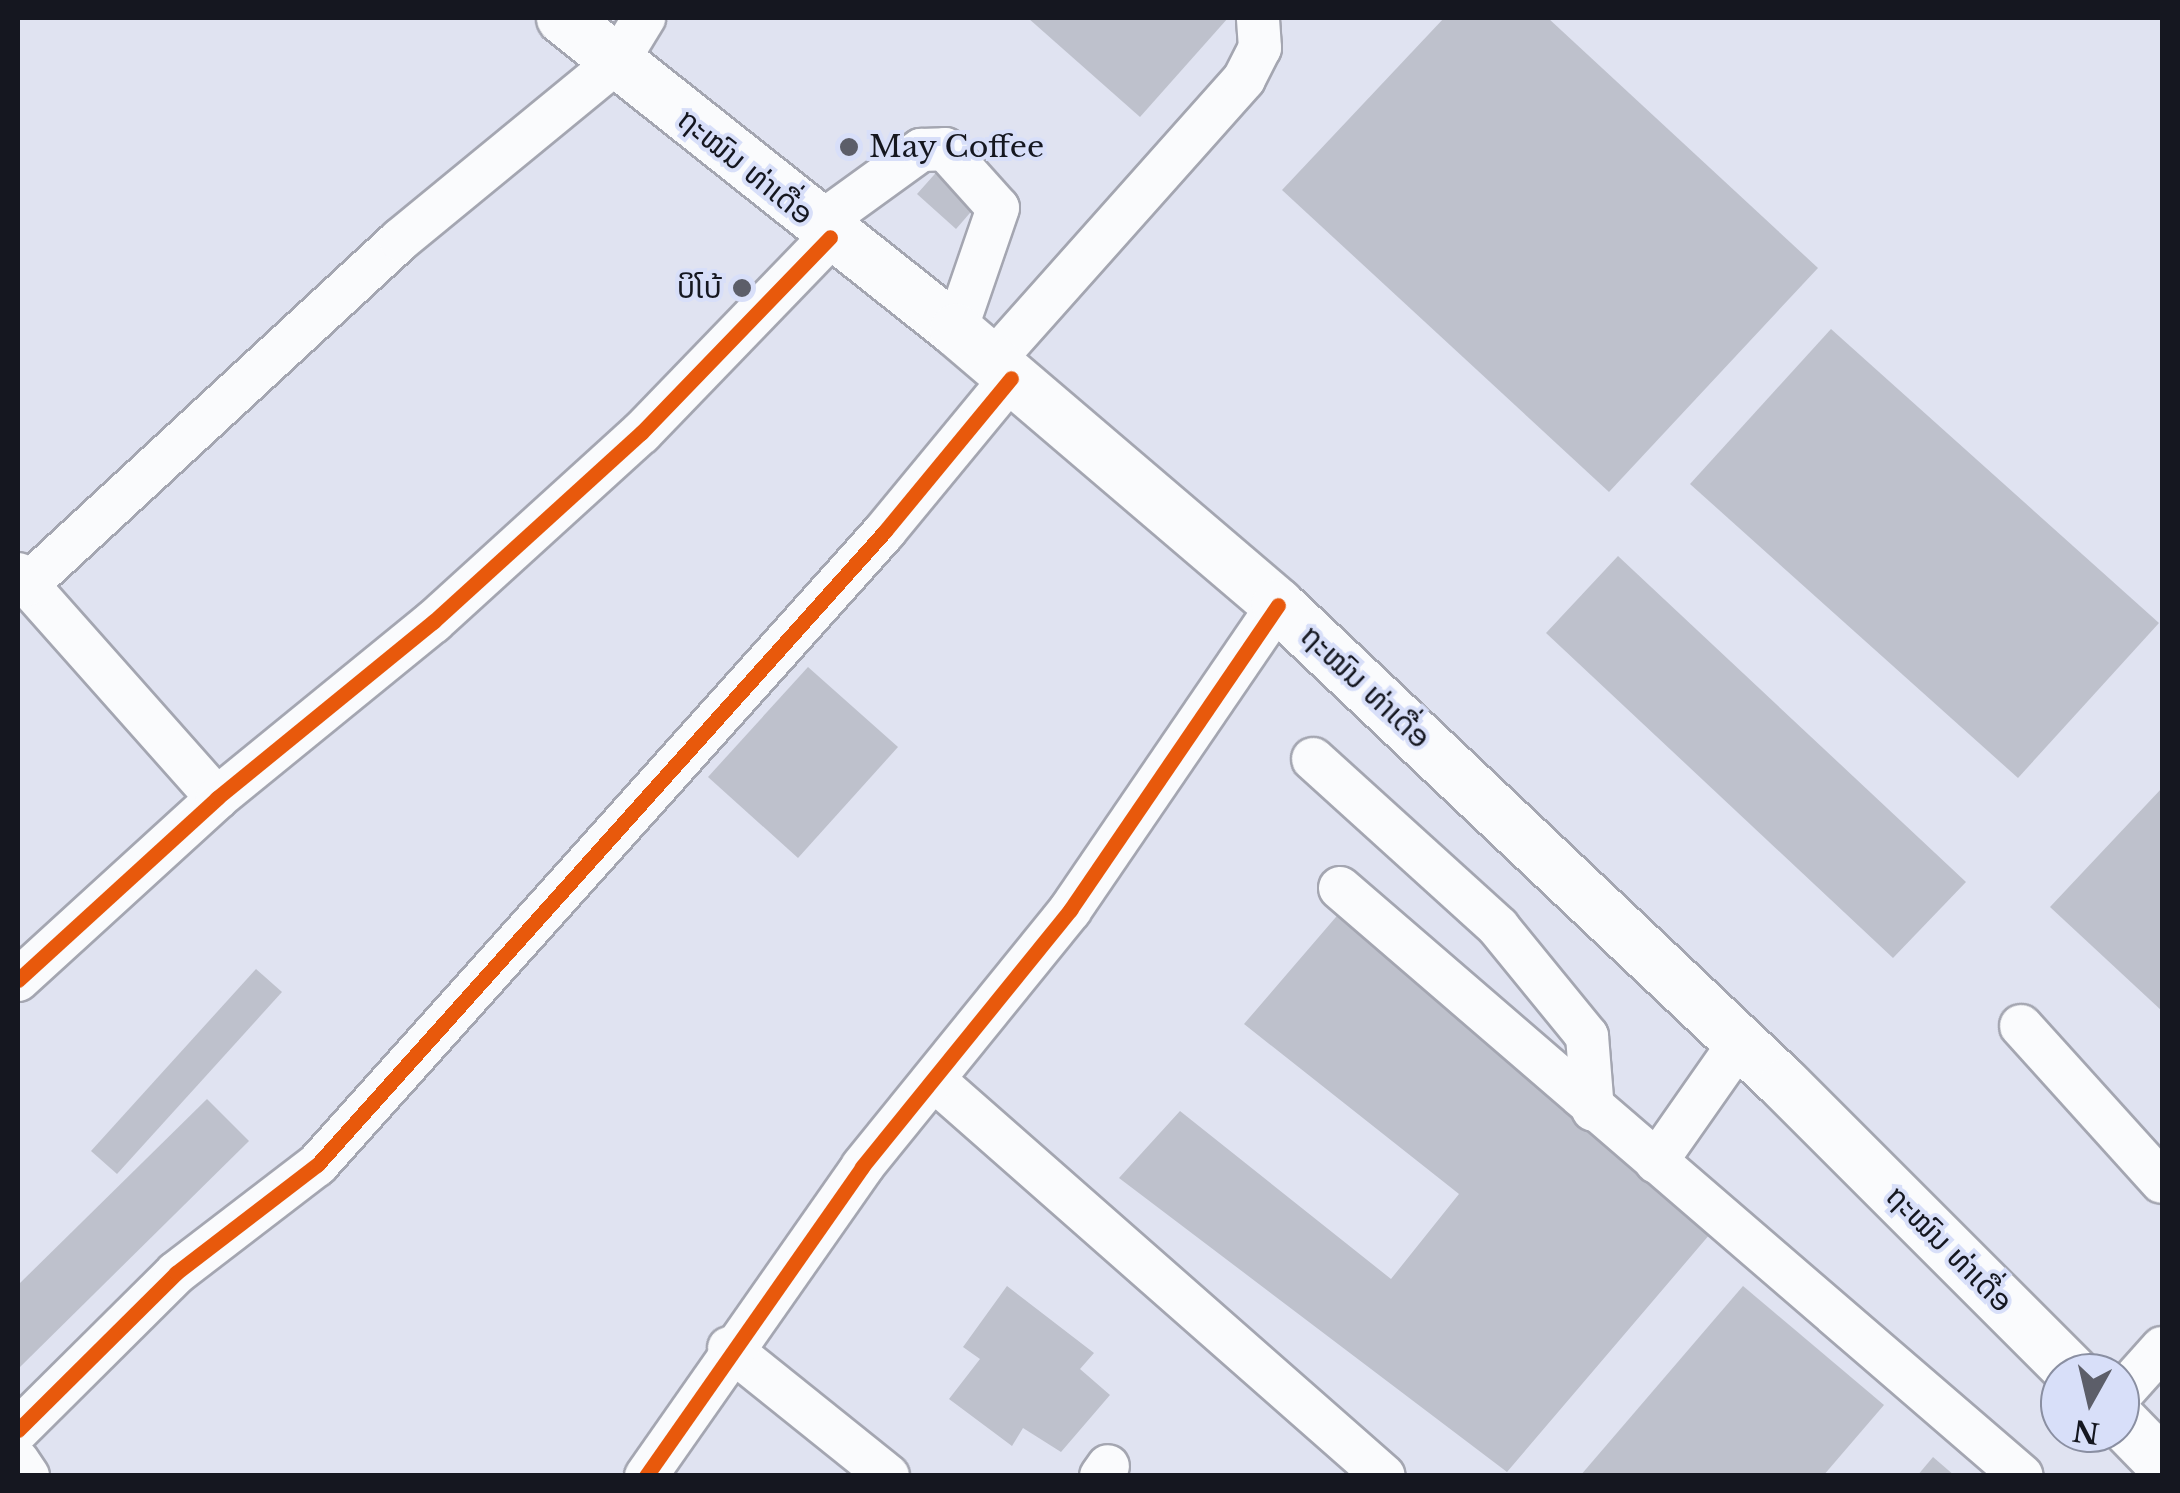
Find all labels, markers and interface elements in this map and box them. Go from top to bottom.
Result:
street label: ຖະໝົນ ທ່າເດື່ອ [670,101,820,233]
place label: May Coffee [869,129,1045,165]
marker: May Coffee [838,136,860,158]
place label: ບິໂບ້ [677,270,722,306]
marker: ບິໂບ້ [731,277,753,299]
street label: ຖະໝົນ ທ່າເດື່ອ [1293,618,1437,756]
street label: ຖະໝົນ ທ່າເດື່ອ [1878,1178,2020,1320]
north arrow [2040,1353,2140,1453]
text: N [2071,1412,2102,1450]

